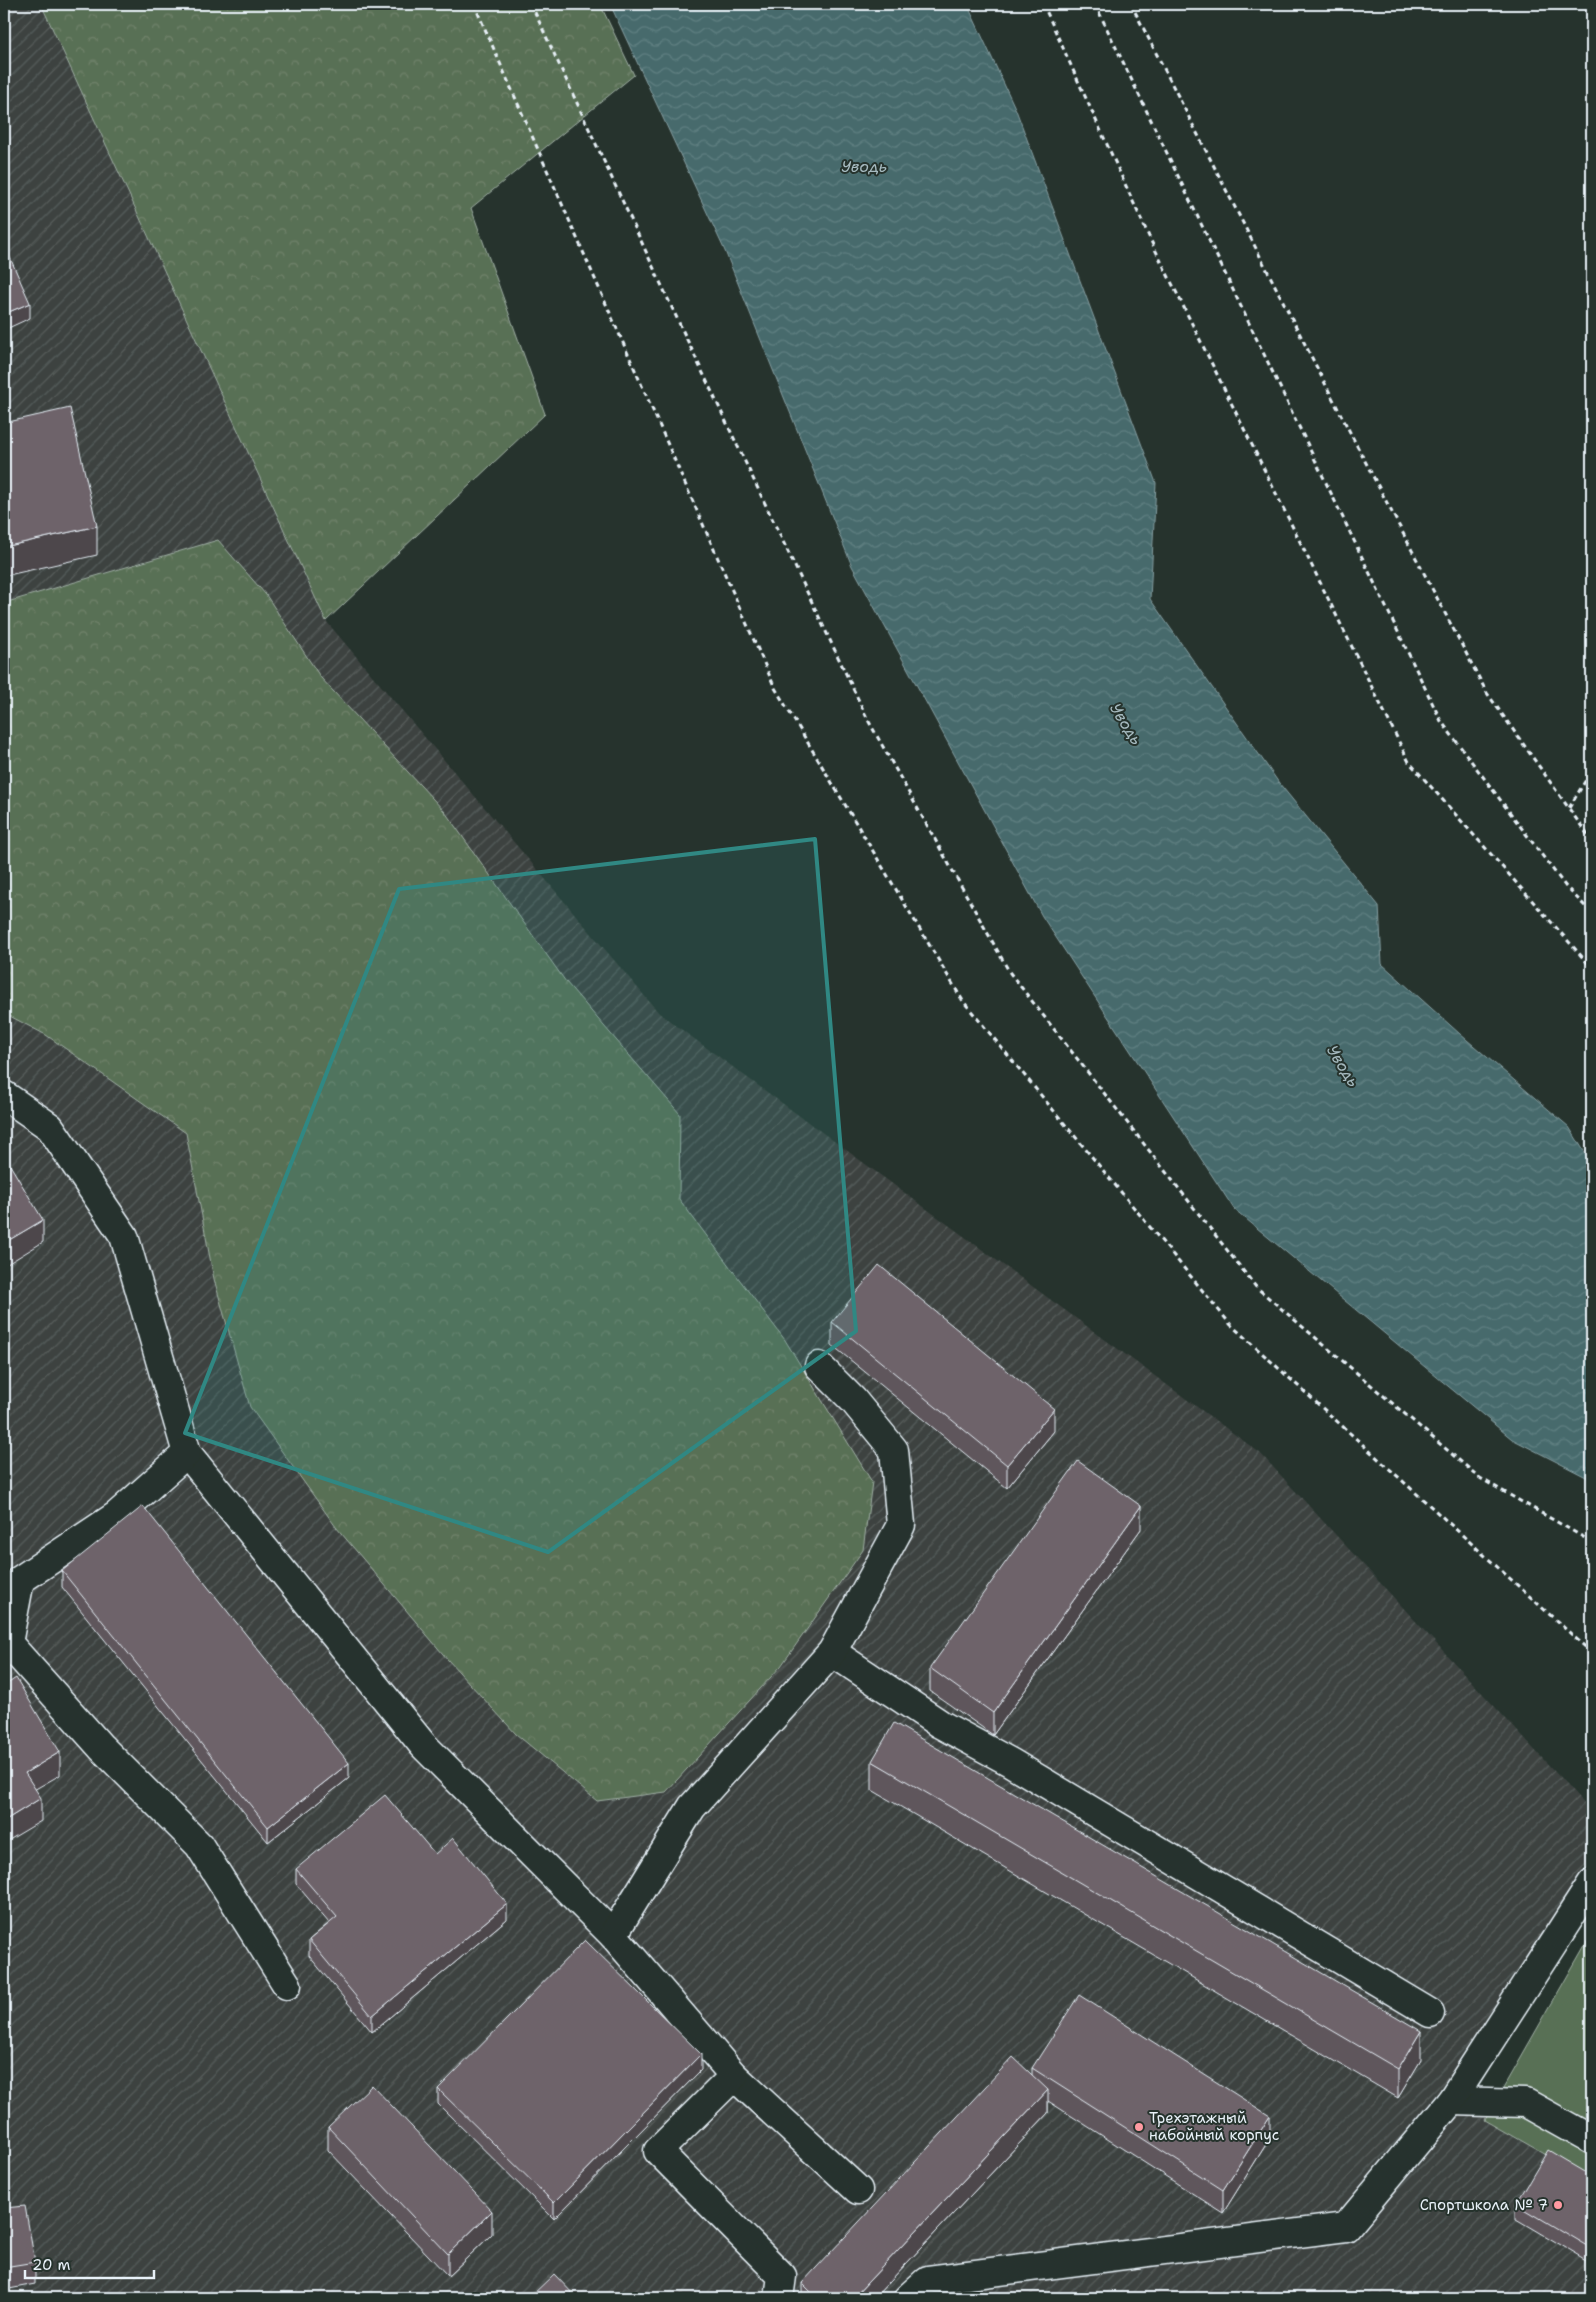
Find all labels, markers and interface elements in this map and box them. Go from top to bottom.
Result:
water label: Уводь [841,156,887,177]
water label: Уводь [1105,699,1147,749]
water label: Уводь [1322,1041,1364,1091]
place label: Трехэтажный набойный корпус [1149,2108,1279,2145]
marker: Трехэтажный набойный корпус [1133,2121,1145,2133]
place label: Спортшкола № 7 [1420,2195,1548,2215]
marker: Спортшкола № 7 [1552,2199,1564,2211]
scale bar [25,2247,154,2279]
text: 20 m [32,2255,71,2275]

